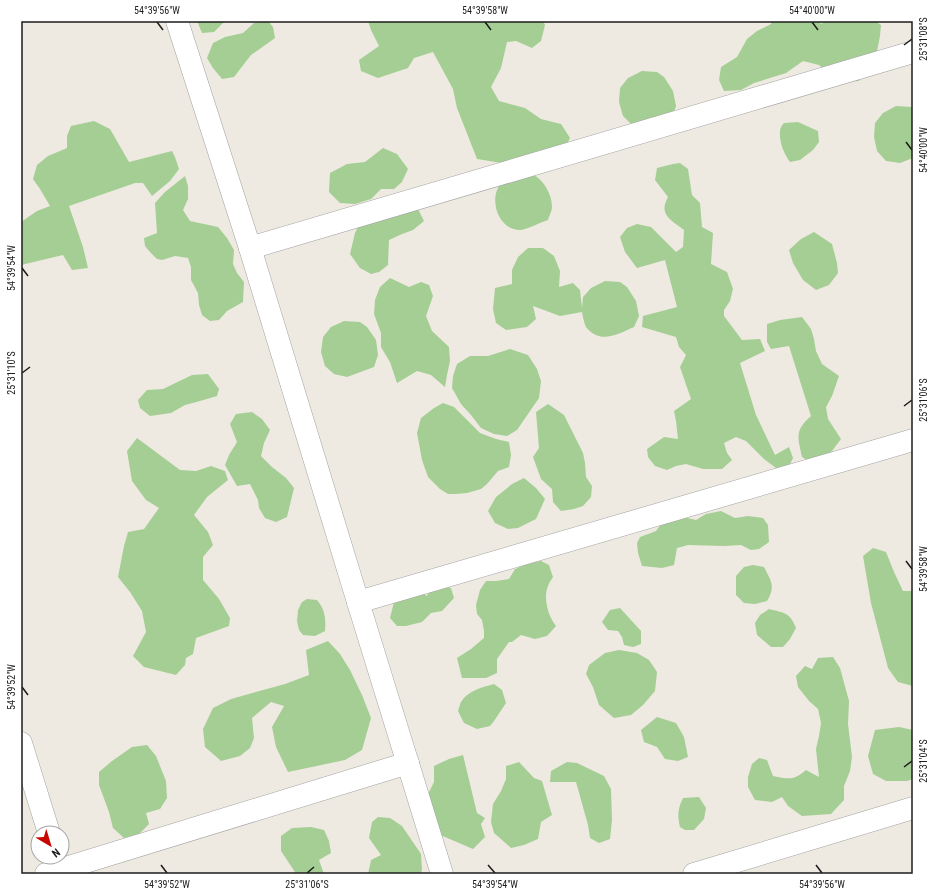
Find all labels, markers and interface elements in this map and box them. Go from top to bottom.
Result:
text: 54°39'56"W [134,5,180,16]
text: 54°39'58"W [462,5,508,16]
text: 54°40'00"W [789,5,835,16]
text: 25°31'08"S [918,17,929,61]
text: 54°40'00"W [918,127,929,173]
text: 54°39'54"W [6,245,17,291]
text: 25°31'10"S [6,351,17,395]
text: 25°31'06"S [918,378,929,422]
text: 54°39'58"W [918,546,929,592]
text: 54°39'52"W [6,664,17,710]
text: 25°31'04"S [918,739,929,783]
north arrow [30,825,70,865]
text: N [49,845,63,860]
text: 54°39'52"W [144,879,190,890]
text: 25°31'06"S [285,879,329,890]
text: 54°39'54"W [472,879,518,890]
text: 54°39'56"W [799,879,845,890]

